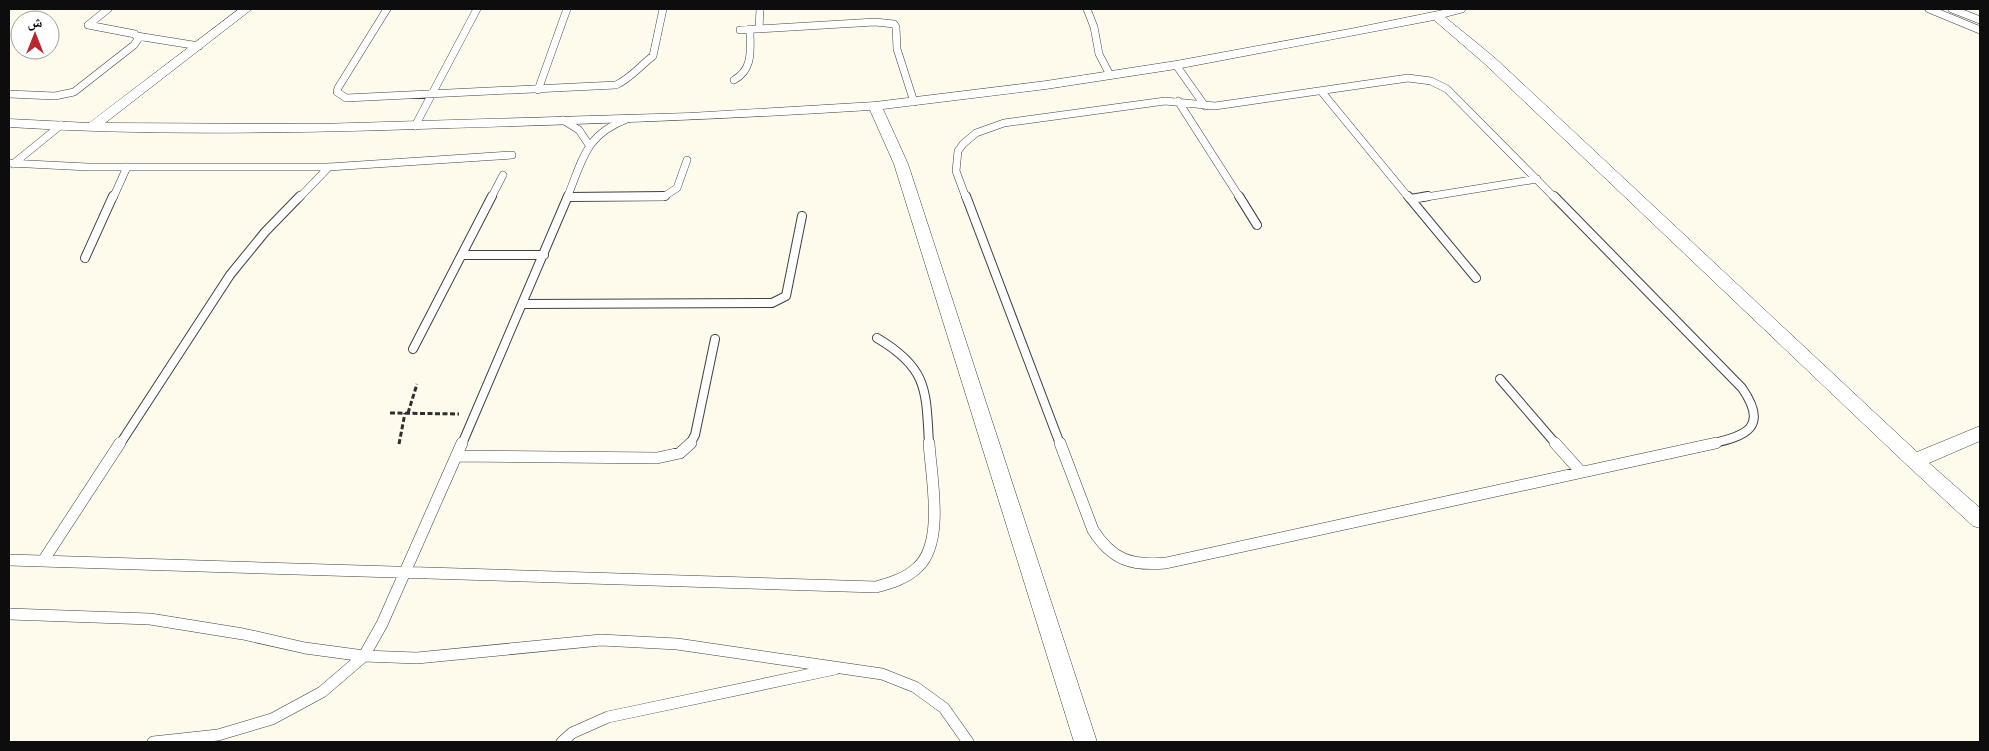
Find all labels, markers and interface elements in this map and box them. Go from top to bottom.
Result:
north arrow [10,10,60,60]
text: ش [28,14,43,31]

